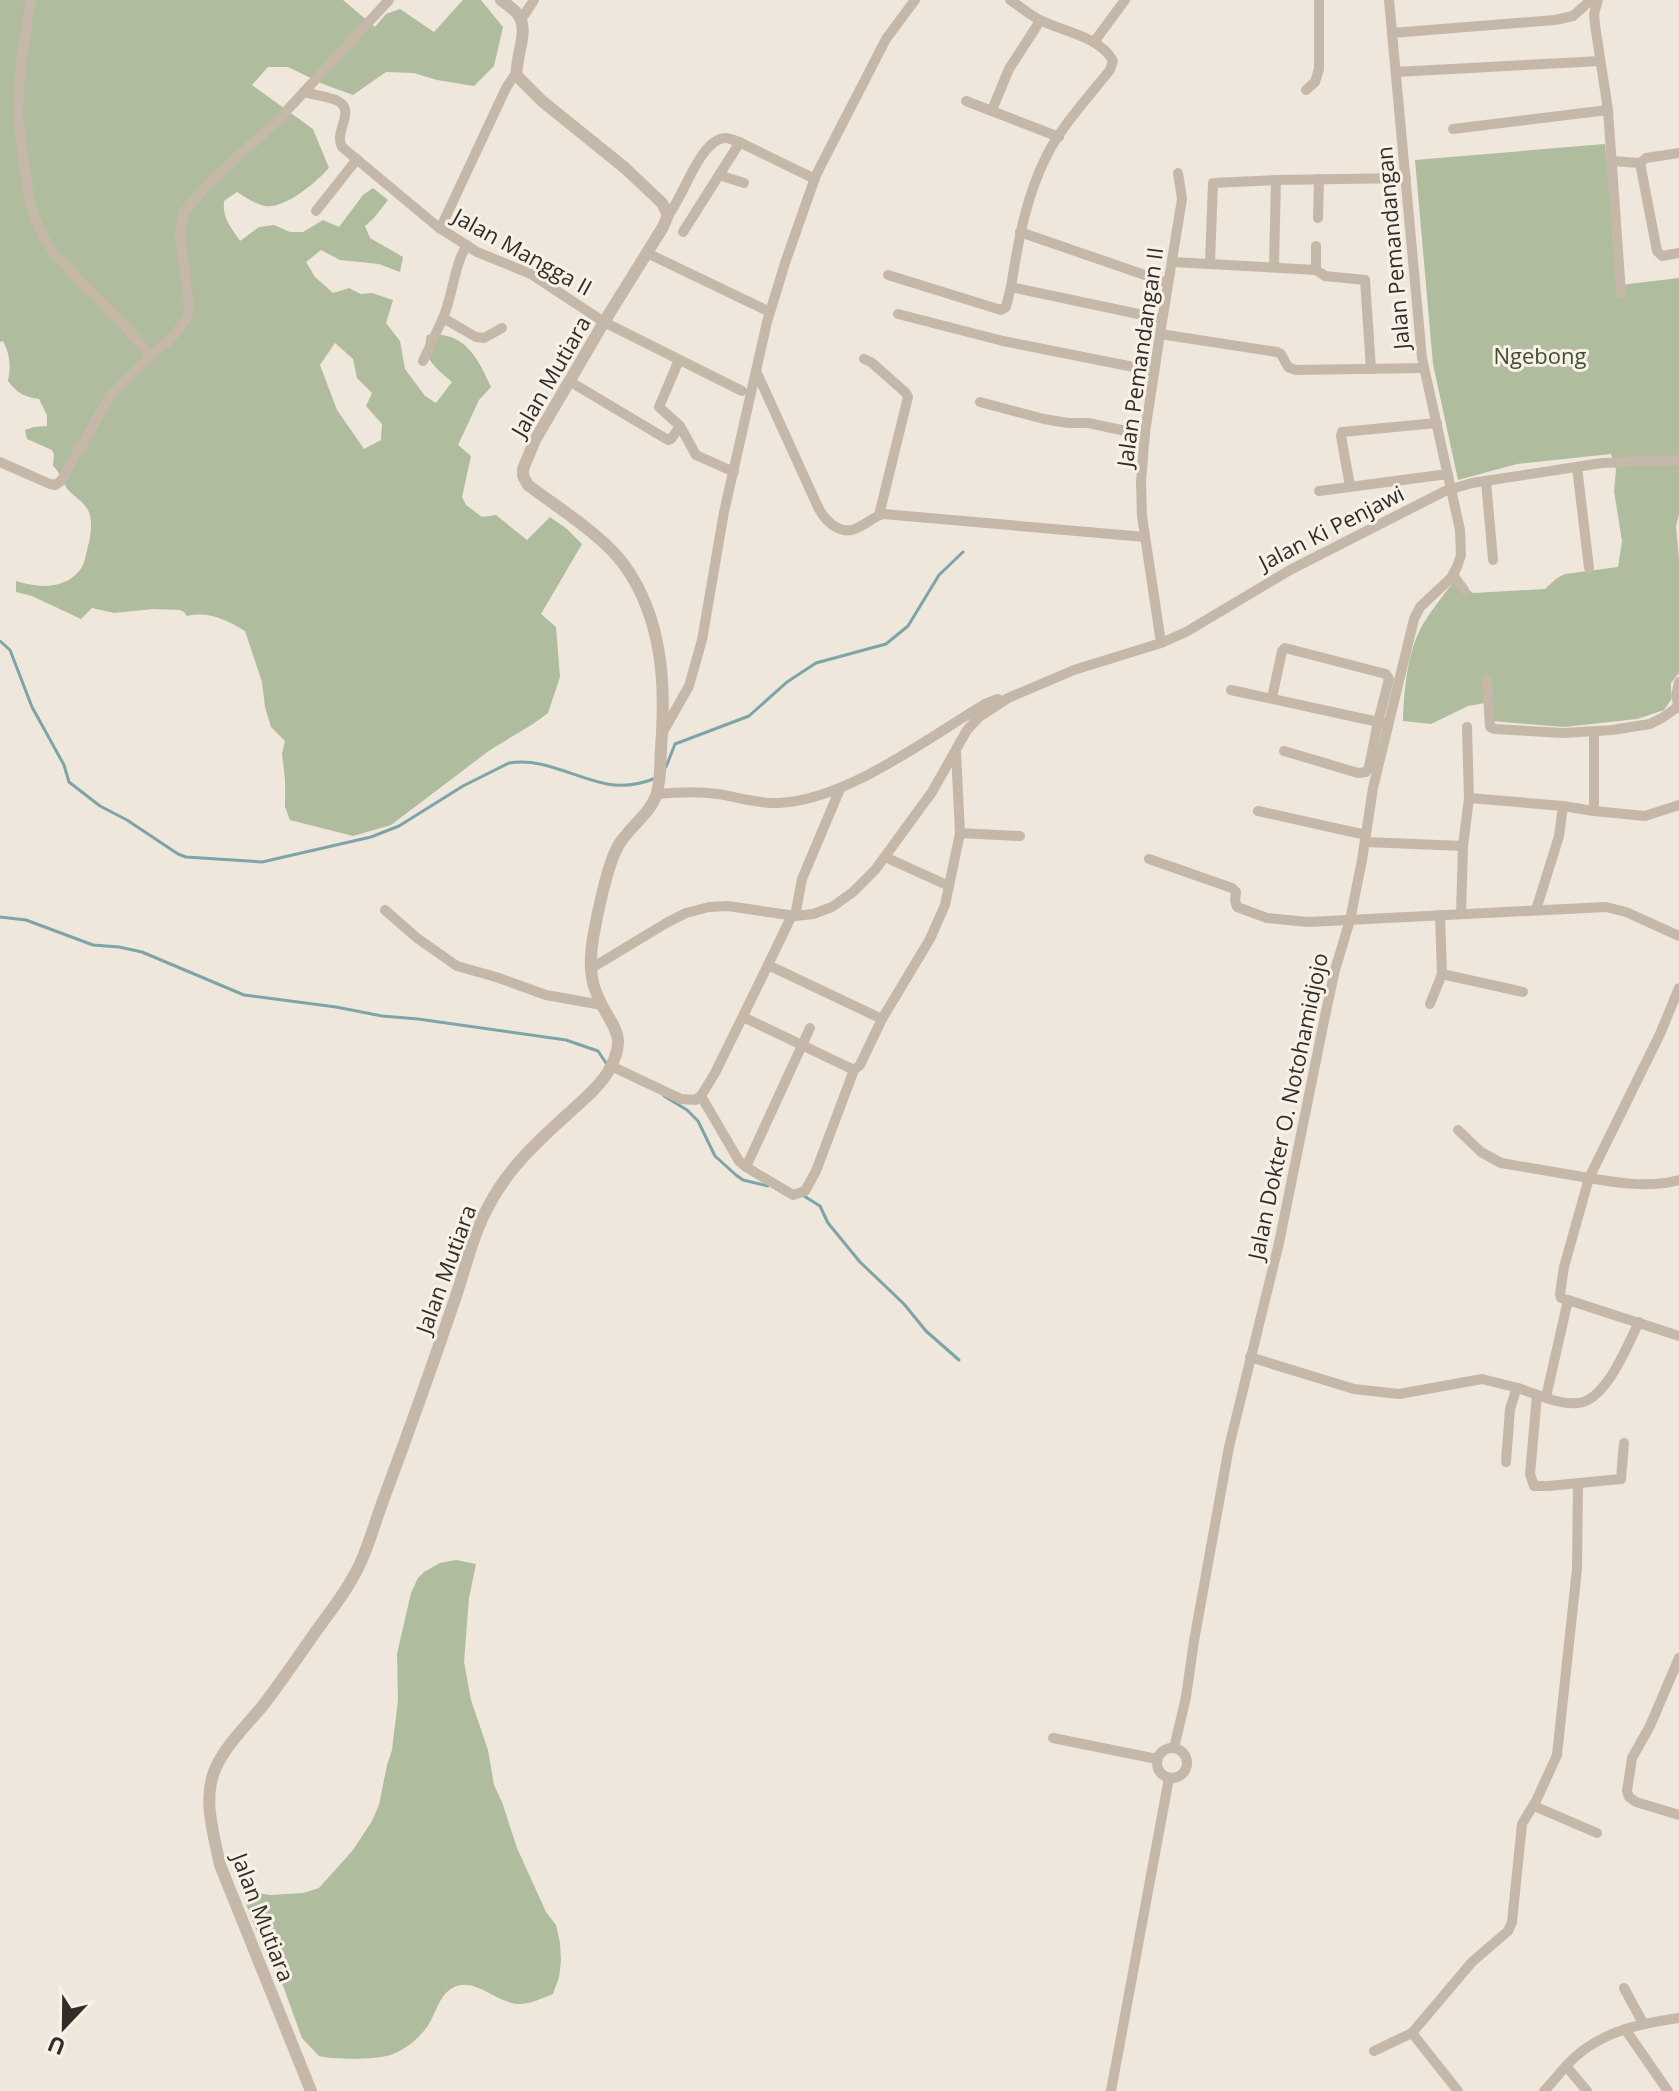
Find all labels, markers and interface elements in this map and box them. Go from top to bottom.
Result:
street label: Jalan Pemandangan [1368,145,1416,353]
street label: Jalan Mangga II [446,199,598,302]
street label: Jalan Pemandangan II [1108,245,1169,471]
street label: Jalan Mutiara [502,310,597,444]
park label: Ngebong [1494,340,1587,370]
street label: Jalan Ki Penjawi [1251,477,1409,577]
street label: Jalan Dokter O. Notohamidjojo [1239,950,1334,1264]
street label: Jalan Mutiara [407,1200,482,1340]
street label: Jalan Mutiara [225,1847,302,1986]
north arrow [24,1987,104,2067]
text: U [43,2029,69,2063]

